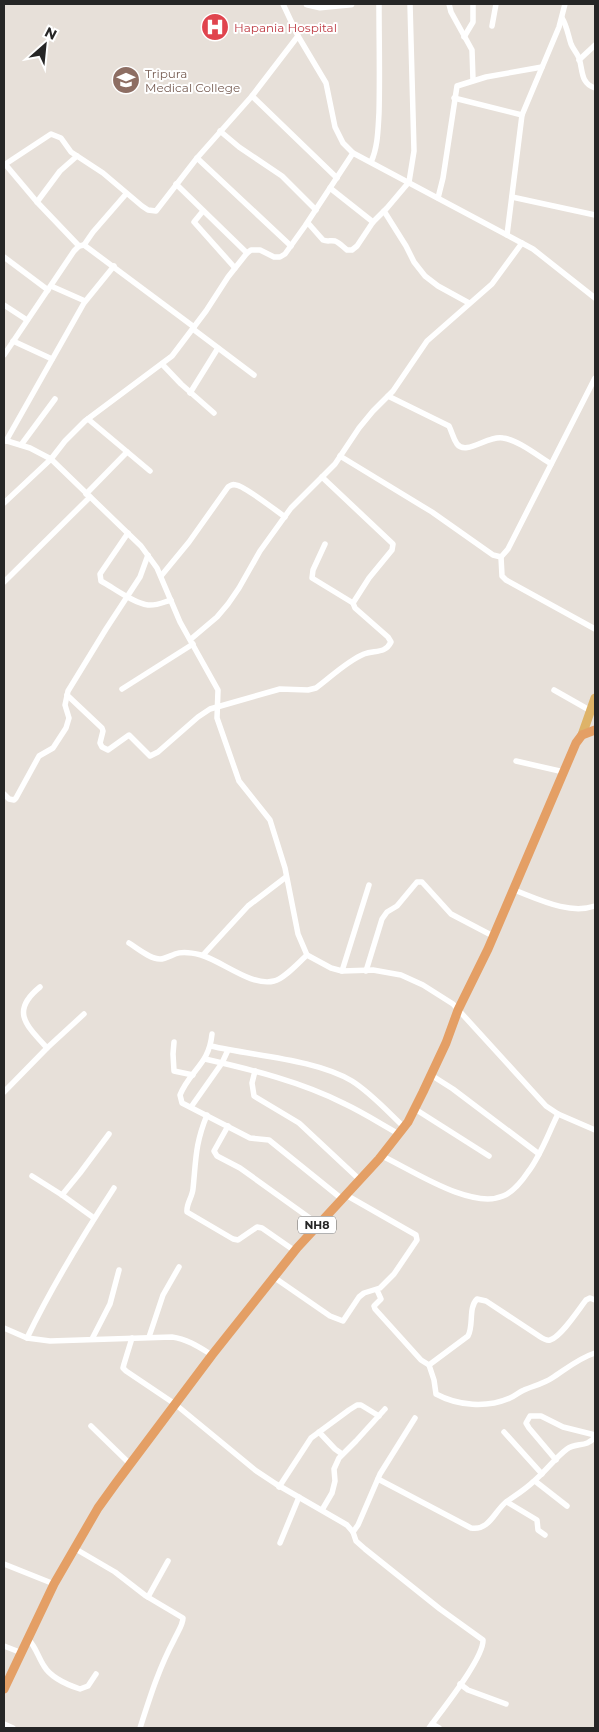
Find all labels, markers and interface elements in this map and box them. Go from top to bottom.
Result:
hospital icon: Hapania Hospital [200,12,230,42]
north arrow [20,20,70,70]
place label: Hapania Hospital [234,20,337,35]
text: N [42,23,60,44]
school or university icon: Tripura Medical College [111,65,141,95]
place label: Tripura Medical College [145,66,240,95]
road number: NH8 [298,1216,336,1234]

